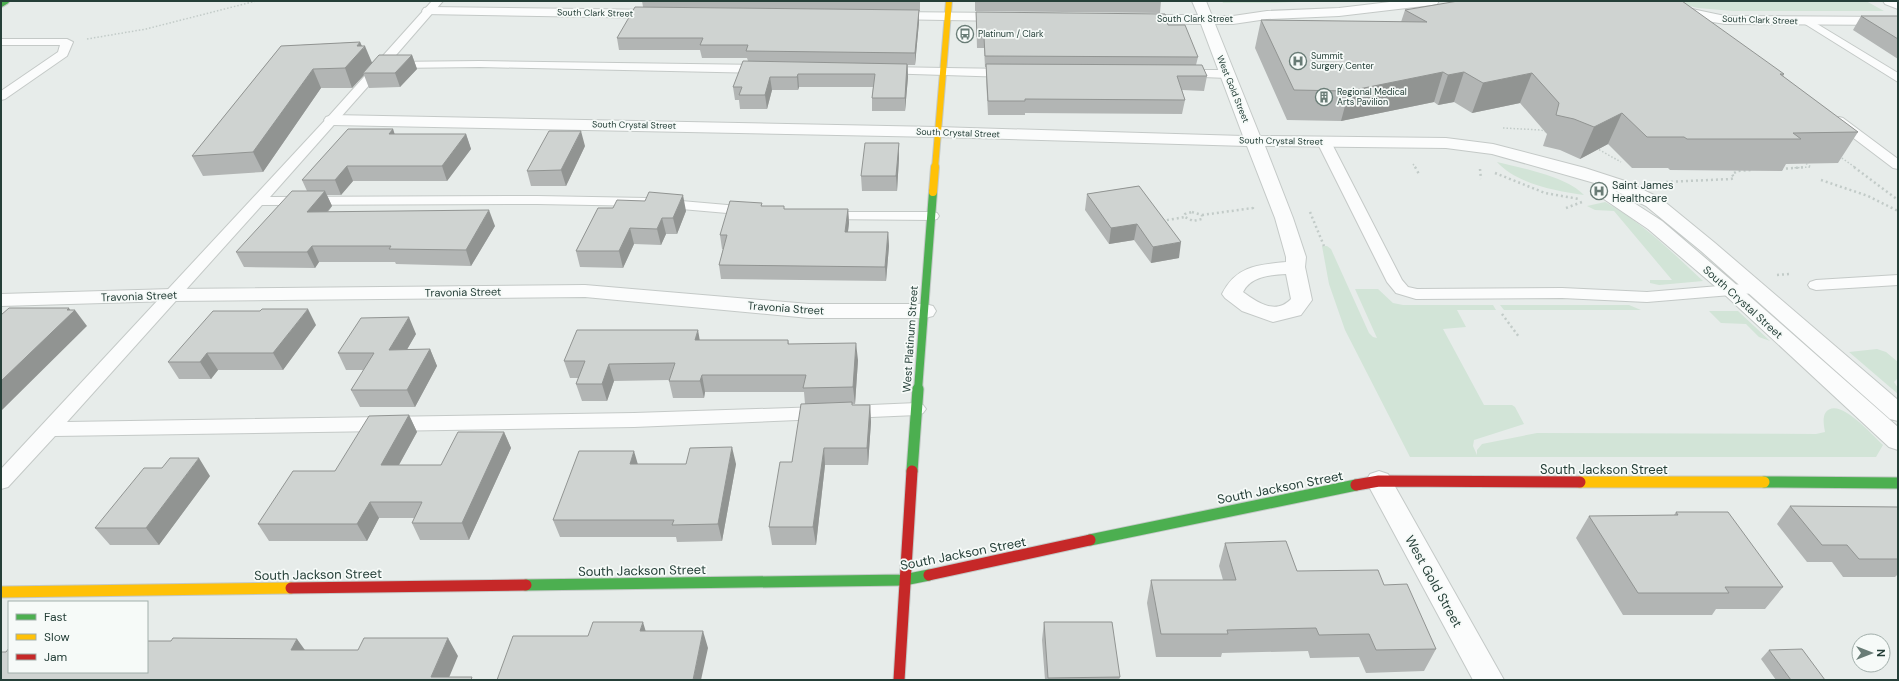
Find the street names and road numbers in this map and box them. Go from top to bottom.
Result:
street label: South Clark Street [557,6,634,20]
street label: South Clark Street [1157,13,1233,25]
street label: South Clark Street [1722,13,1799,27]
street label: West Gold Street [1214,54,1252,125]
street label: South Crystal Street [592,118,677,132]
street label: South Crystal Street [916,126,1001,140]
street label: South Crystal Street [1239,134,1324,148]
street label: South Crystal Street [1700,262,1786,342]
street label: Travonia Street [425,284,501,300]
street label: West Platinum Street [899,285,921,393]
street label: Travonia Street [101,288,177,304]
street label: Travonia Street [747,298,825,318]
street label: South Jackson Street [1540,461,1668,478]
street label: South Jackson Street [1216,467,1345,508]
street label: West Gold Street [1401,532,1466,630]
street label: South Jackson Street [899,533,1028,574]
street label: South Jackson Street [578,561,706,580]
street label: South Jackson Street [254,565,382,584]

